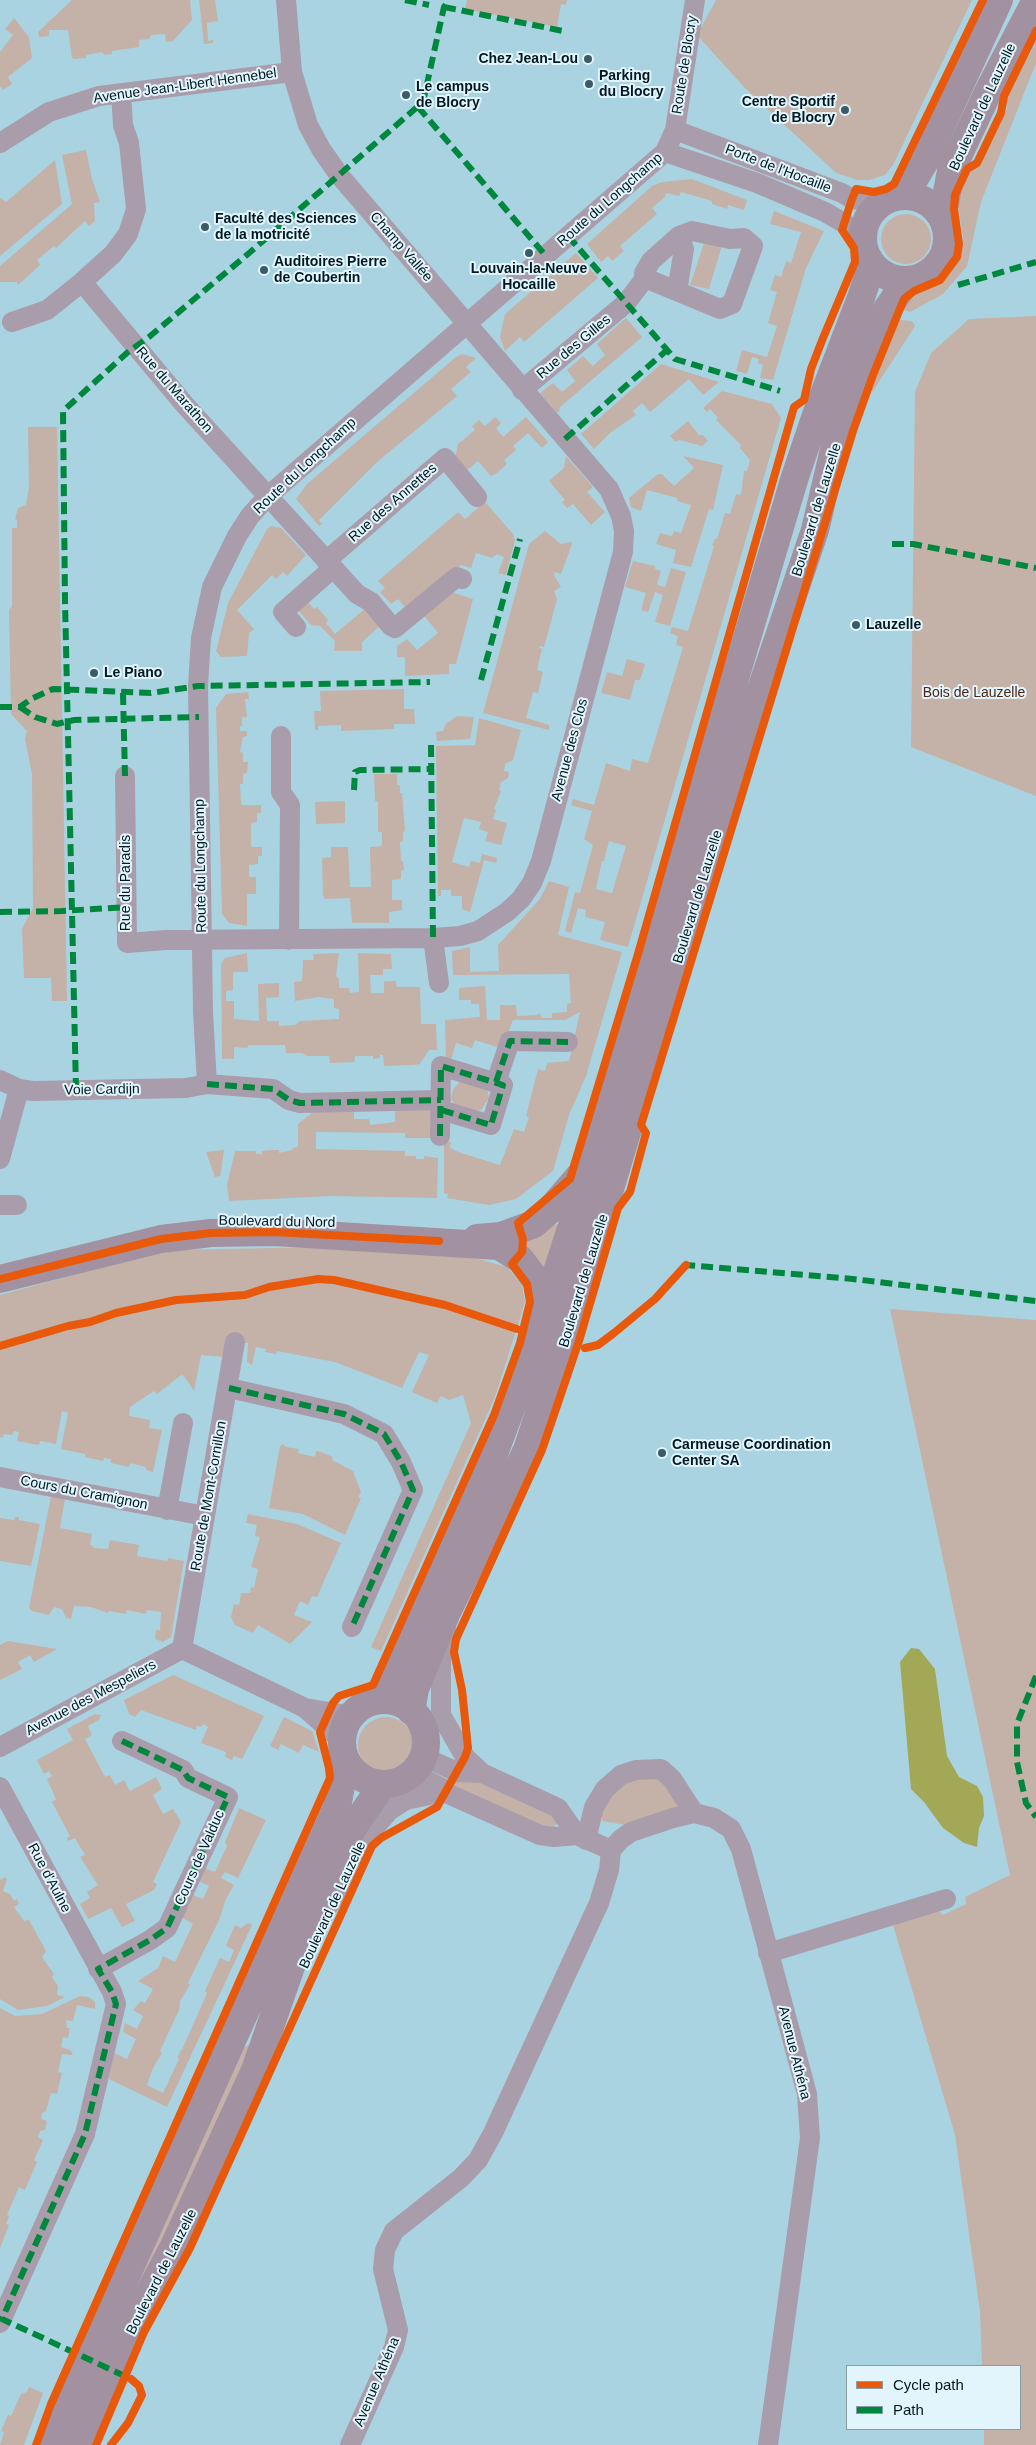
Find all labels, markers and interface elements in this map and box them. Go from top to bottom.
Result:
street label: Route de Blocry [669,14,701,116]
street label: Boulevard de Lauzelle [946,41,1020,173]
place label: Chez Jean-Lou [478,51,578,67]
marker: Chez Jean-Lou [582,53,594,65]
street label: Avenue Jean-Libert Hennebel [92,65,278,107]
place label: Parking du Blocry [599,68,664,100]
marker: Parking du Blocry [583,78,595,90]
place label: Le campus de Blocry [416,79,489,111]
marker: Le campus de Blocry [400,89,412,101]
place label: Centre Sportif de Blocry [742,94,835,126]
marker: Centre Sportif de Blocry [839,104,851,116]
street label: Porte de l'Hocaille [723,141,833,197]
street label: Route du Longchamp [554,150,666,250]
street label: Champ Vallée [366,209,436,285]
place label: Faculté des Sciences de la motricité [215,211,357,243]
marker: Faculté des Sciences de la motricité [199,221,211,233]
marker: Louvain-la-Neuve Hocaille [523,247,535,259]
place label: Auditoires Pierre de Coubertin [274,254,387,286]
place label: Louvain-la-Neuve Hocaille [471,261,587,294]
marker: Auditoires Pierre de Coubertin [258,264,270,276]
street label: Rue des Gilles [534,311,614,383]
street label: Rue du Marathon [132,344,216,436]
street label: Route du Longchamp [250,414,360,518]
street label: Boulevard de Lauzelle [789,441,845,579]
street label: Rue des Annettes [345,460,441,546]
place label: Lauzelle [866,617,921,633]
marker: Lauzelle [850,619,862,631]
place label: Le Piano [104,665,162,681]
marker: Le Piano [88,667,100,679]
park label: Bois de Lauzelle [923,685,1025,701]
street label: Avenue des Clos [548,697,592,803]
street label: Route du Longchamp [191,799,211,933]
street label: Boulevard de Lauzelle [670,828,726,966]
street label: Rue du Paradis [118,835,134,931]
street label: Voie Cardijn [64,1081,140,1099]
street label: Boulevard de Lauzelle [556,1212,612,1350]
street label: Boulevard du Nord [218,1213,336,1231]
street label: Route de Mont-Cornillon [188,1420,230,1572]
place label: Carmeuse Coordination Center SA [672,1437,831,1470]
marker: Carmeuse Coordination Center SA [656,1447,668,1459]
street label: Cours du Cramignon [19,1472,149,1514]
street label: Avenue des Mespeliers [23,1656,159,1740]
street label: Cours de Valduc [171,1808,229,1908]
street label: Boulevard de Lauzelle [296,1839,370,1971]
street label: Rue d'Aulne [24,1841,74,1915]
street label: Avenue Athéna [774,2005,814,2101]
street label: Boulevard de Lauzelle [123,2206,201,2338]
street label: Avenue Athéna [351,2335,403,2429]
legend [846,2365,1021,2430]
text: Cycle path [893,2376,964,2393]
text: Path [893,2401,924,2418]

